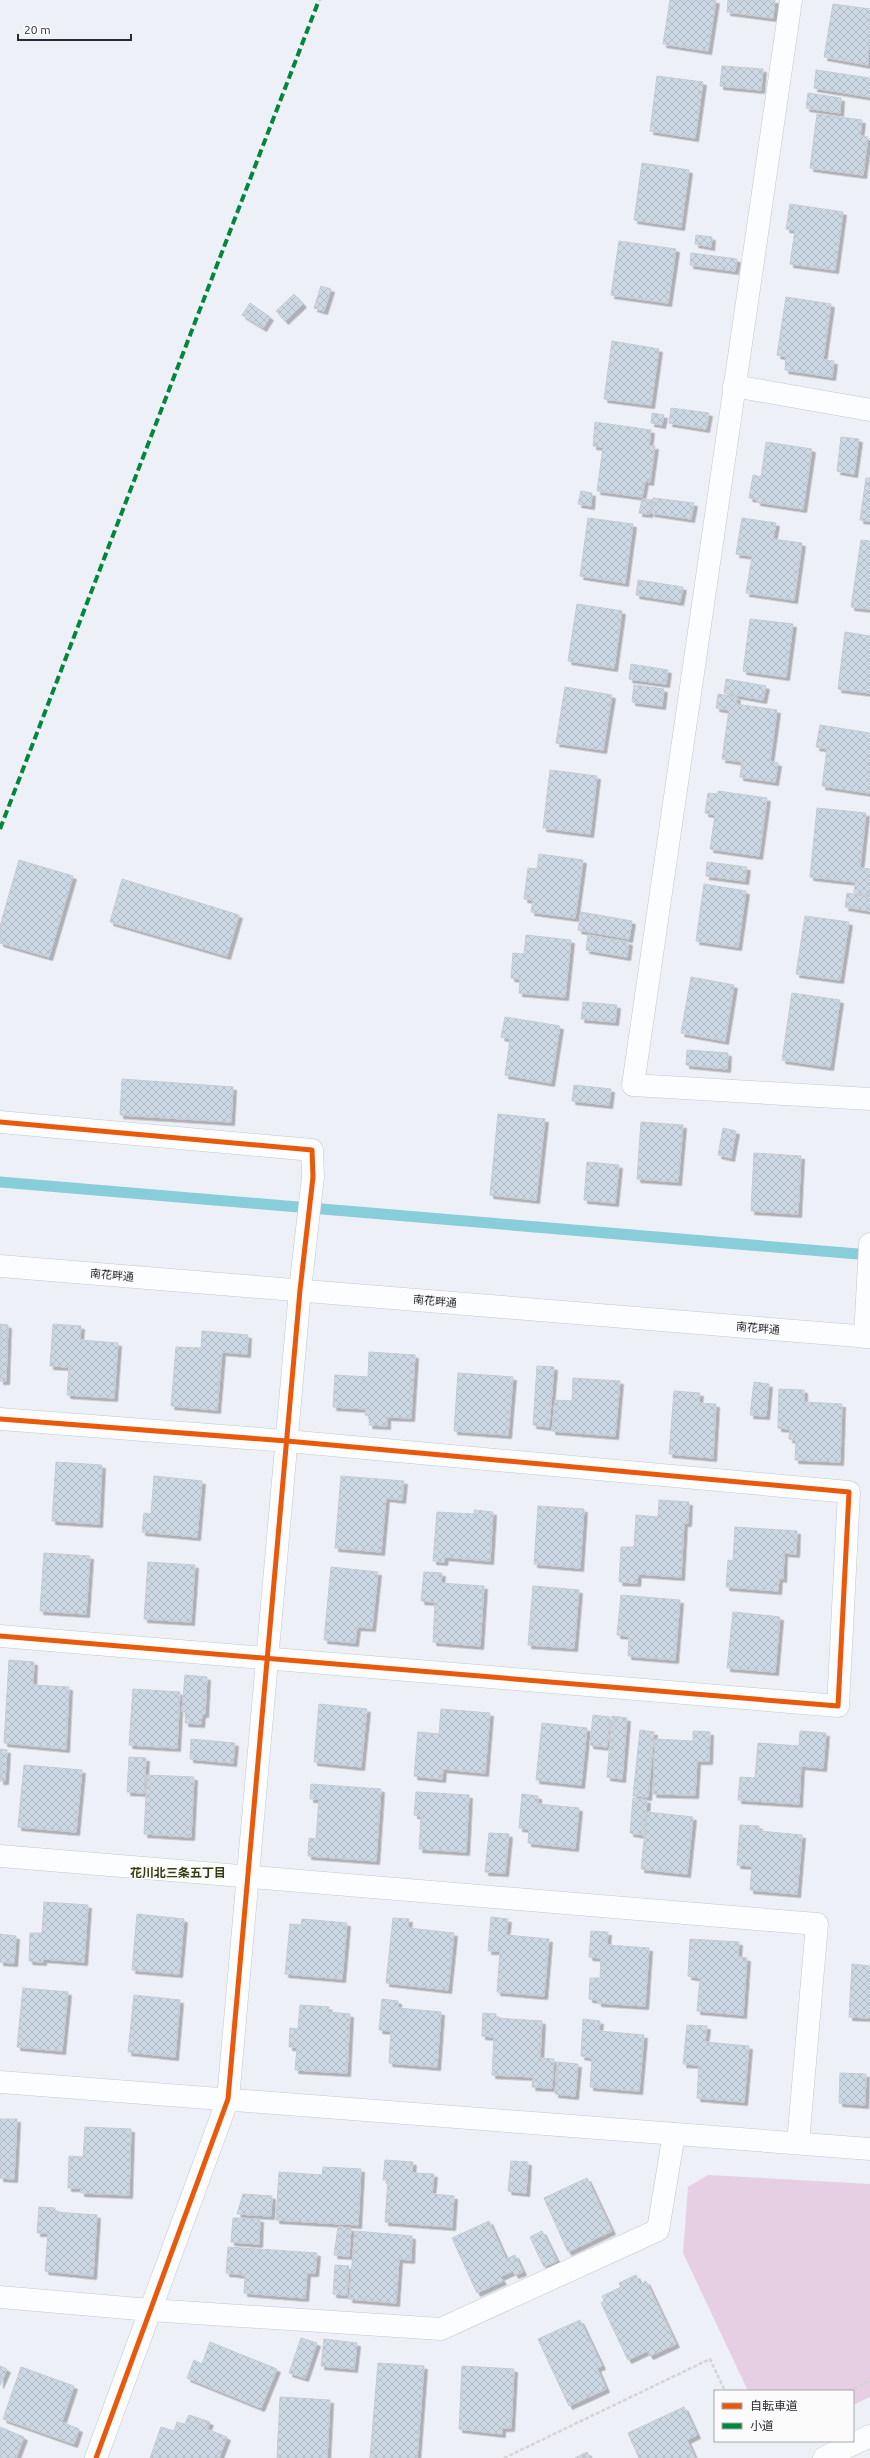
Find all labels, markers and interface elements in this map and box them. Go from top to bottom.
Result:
scale bar [18,16,131,42]
text: 20 m [24,23,51,36]
street label: 南花畔通 [90,1267,134,1283]
street label: 南花畔通 [413,1293,457,1309]
street label: 南花畔通 [736,1320,780,1336]
district label: 花川北三条五丁目 [130,1866,226,1879]
legend [714,2390,854,2442]
text: 自転車道 [750,2399,798,2412]
text: 小道 [750,2419,774,2432]

